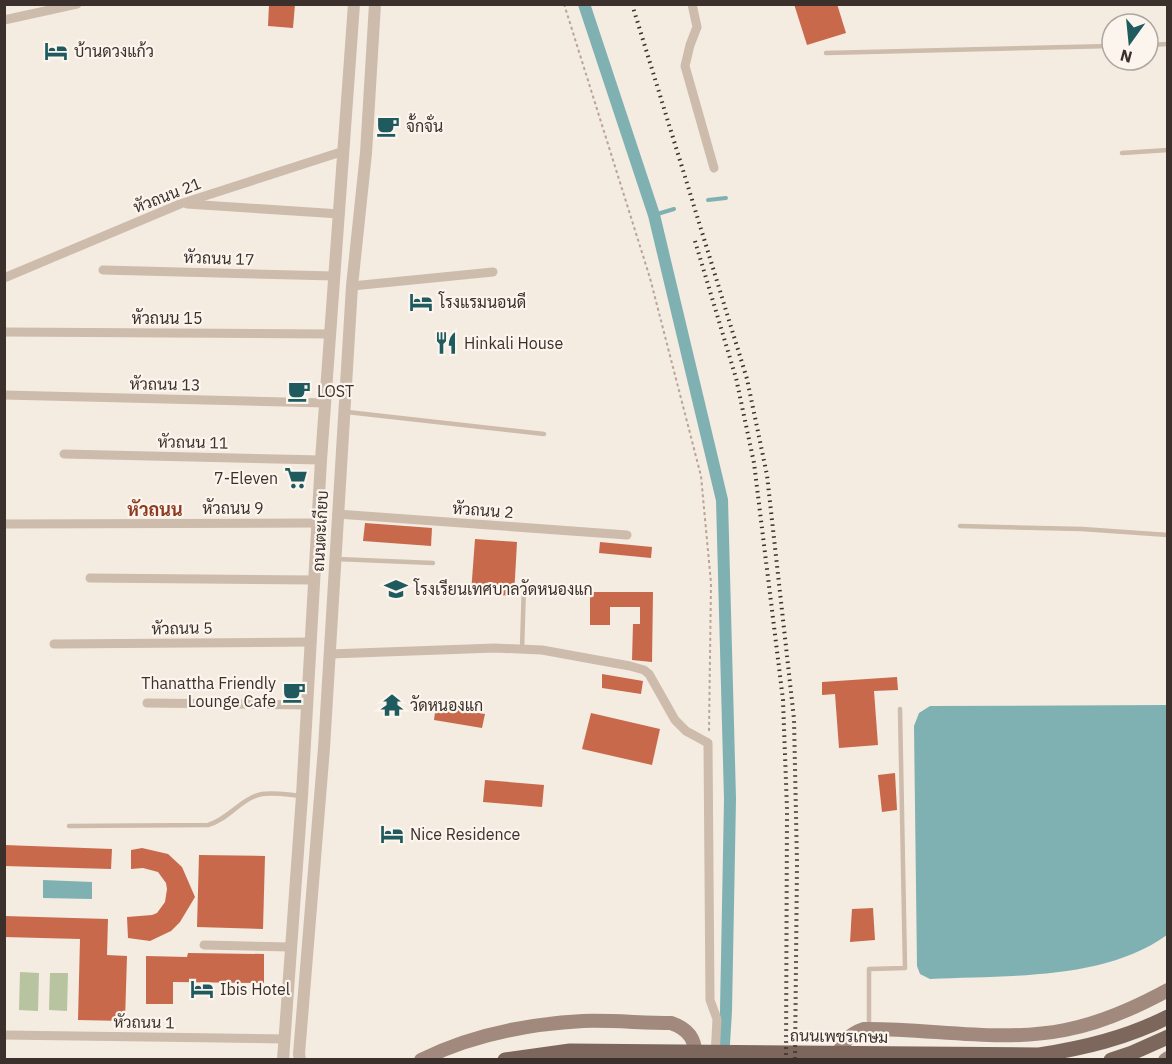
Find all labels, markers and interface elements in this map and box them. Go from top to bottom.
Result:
north arrow [1100,12,1160,72]
hotel icon: บ้านดวงแก้ว [43,38,69,64]
place label: บ้านดวงแก้ว [74,41,154,61]
text: N [1118,45,1134,68]
cafe icon: จั้กจั่น [375,113,401,139]
place label: จั้กจั่น [406,113,443,136]
street label: หัวถนน 21 [130,173,204,217]
street label: หัวถนน 17 [183,247,255,269]
hotel icon: โรงแรมนอนดี [408,289,434,315]
place label: โรงแรมนอนดี [438,291,526,312]
street label: หัวถนน 15 [131,308,203,328]
restaurant icon: Hinkali House [433,330,459,356]
place label: Hinkali House [464,333,564,353]
street label: หัวถนน 13 [129,373,201,395]
cafe icon: LOST [286,378,312,404]
place label: LOST [317,381,354,401]
street label: หัวถนน 11 [157,431,229,453]
supermarket icon: 7-Eleven [283,465,309,491]
place label: 7-Eleven [214,468,278,488]
street label: ถนนตะเกียบ [307,490,332,572]
district label: หัวถนน [127,498,183,521]
street label: หัวถนน 9 [202,498,264,518]
street label: หัวถนน 2 [452,498,514,522]
school or university icon: โรงเรียนเทศบาลวัดหนองแก [383,576,409,602]
place label: โรงเรียนเทศบาลวัดหนองแก [413,578,593,599]
street label: หัวถนน 5 [151,617,213,639]
place label: Thanattha Friendly Lounge Cafe [141,673,276,711]
cafe icon: Thanattha Friendly Lounge Cafe [281,679,307,705]
temple icon: วัดหนองแก [379,692,405,718]
place label: วัดหนองแก [410,695,483,715]
hotel icon: Nice Residence [379,821,405,847]
place label: Nice Residence [410,824,521,844]
hotel icon: Ibis Hotel [189,976,215,1002]
place label: Ibis Hotel [220,979,290,999]
street label: หัวถนน 1 [113,1011,175,1033]
street label: ถนนเพชรเกษม [790,1025,888,1047]

